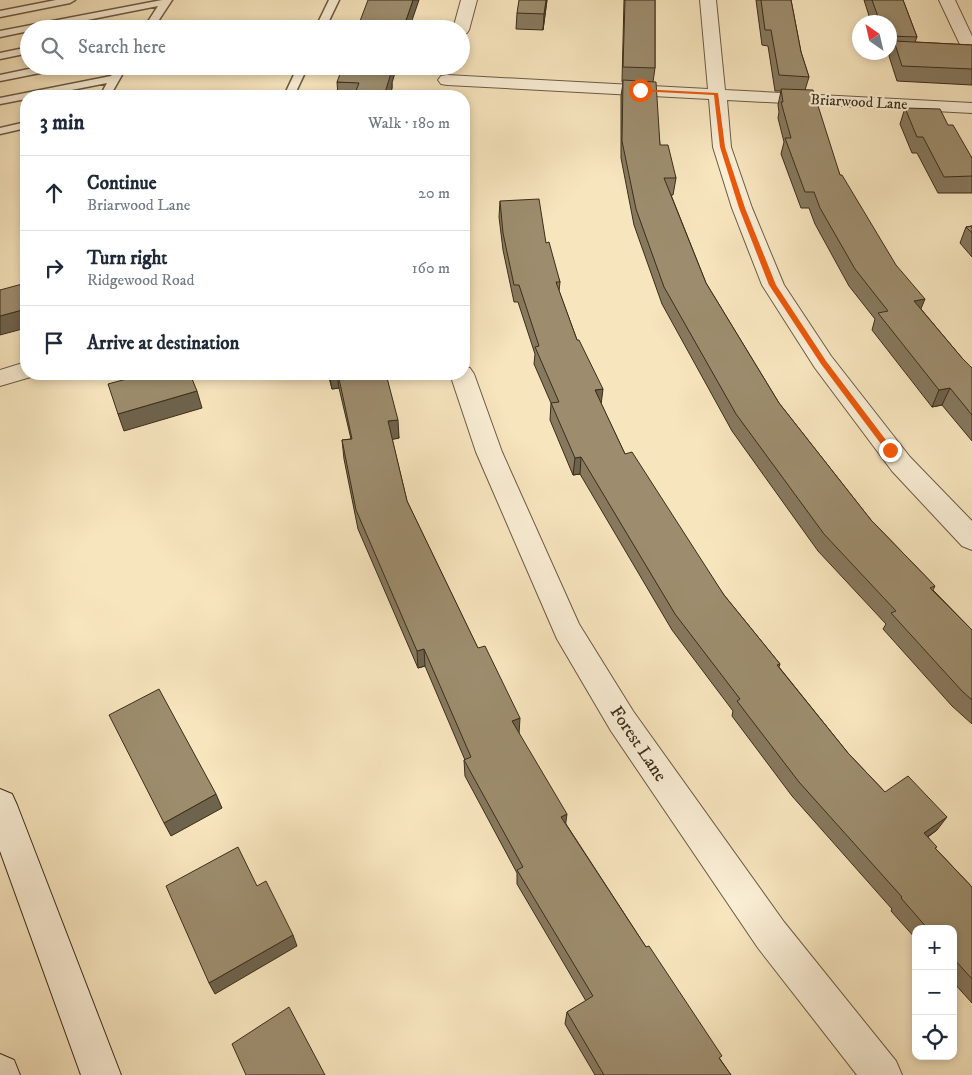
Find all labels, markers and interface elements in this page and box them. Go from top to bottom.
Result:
north arrow [852,15,897,60]
search box [20,20,470,75]
icon: search [38,34,66,62]
text: Search here [78,36,166,59]
route start [629,79,652,102]
street label: Briarwood Lane [810,90,908,114]
text: 3 min [40,110,85,136]
text: Walk · 180 m [368,113,450,133]
text: Continue [87,172,157,195]
icon: ahead [40,179,68,207]
text: 20 m [418,183,450,203]
text: Briarwood Lane [87,195,190,215]
text: Turn right [87,247,167,270]
icon: right [40,254,68,282]
text: 160 m [412,258,450,278]
text: Ridgewood Road [87,270,194,290]
icon: arrive [40,329,68,357]
text: Arrive at destination [87,332,239,355]
route end [879,439,902,462]
street label: Forest Lane [605,702,671,786]
map controls [912,925,957,1060]
button: + [912,925,957,970]
button: − [912,970,957,1015]
button: locate [912,1015,957,1060]

